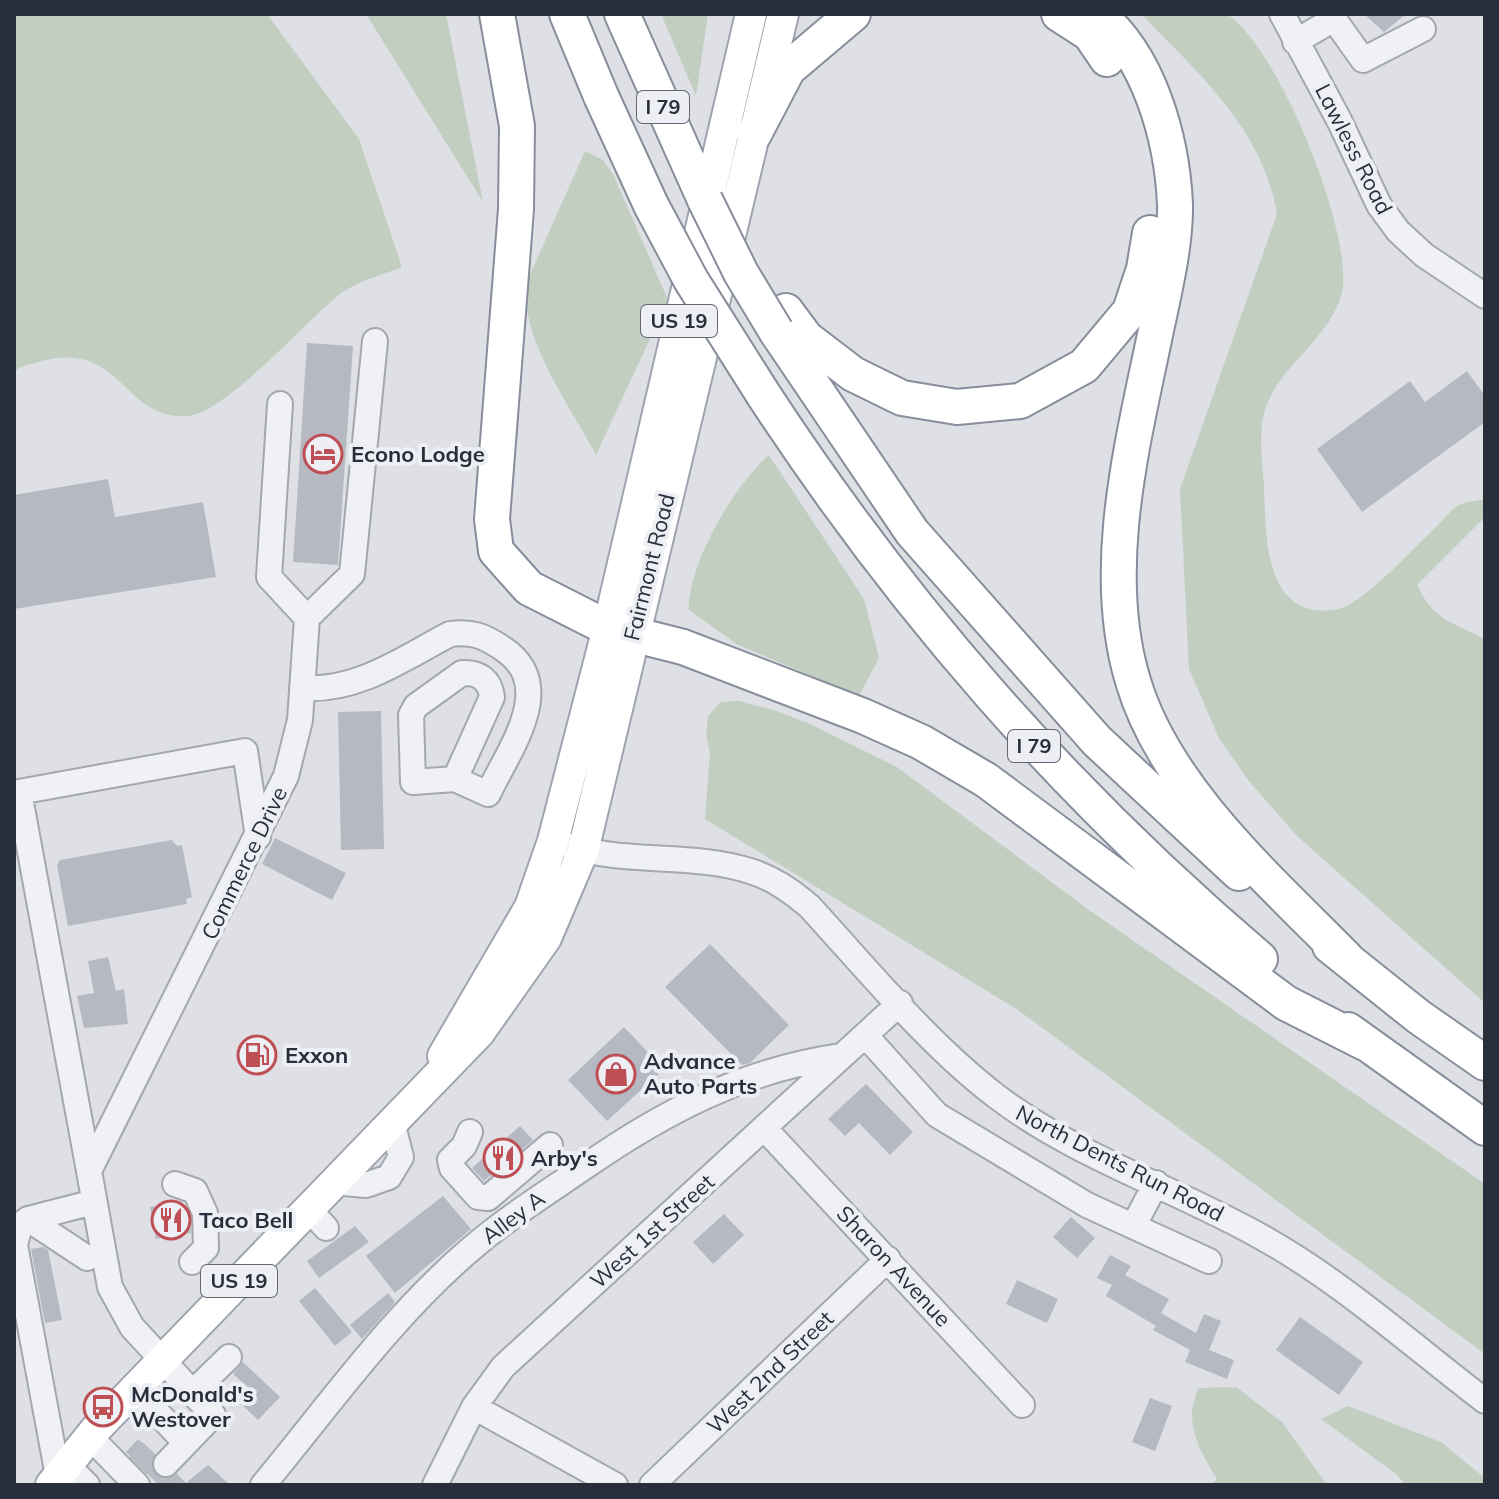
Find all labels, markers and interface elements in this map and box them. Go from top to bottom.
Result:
street label: Lawless Road [1309,79,1399,219]
road number: I 79 [637,91,689,123]
road number: US 19 [641,305,717,337]
hotel icon: Econo Lodge [302,433,344,475]
place label: Econo Lodge [351,440,485,468]
street label: Fairmont Road [617,491,681,643]
road number: I 79 [1008,730,1060,762]
street label: Commerce Drive [195,782,293,944]
fuel station icon: Exxon [236,1034,278,1076]
place label: Exxon [285,1041,348,1069]
place label: Advance Auto Parts [644,1047,757,1100]
shop icon: Advance Auto Parts [595,1053,637,1095]
street label: North Dents Run Road [1011,1098,1229,1228]
restaurant icon: Arby's [482,1137,524,1179]
place label: Arby's [531,1144,598,1172]
street label: West 1st Street [584,1168,720,1294]
street label: Alley A [476,1184,550,1250]
restaurant icon: Taco Bell [150,1199,192,1241]
street label: Sharon Avenue [831,1200,957,1332]
place label: Taco Bell [199,1206,293,1234]
road number: US 19 [201,1265,277,1297]
street label: West 2nd Street [701,1304,839,1439]
place label: McDonald's Westover [131,1380,254,1433]
bus stop icon: McDonald's Westover [82,1386,124,1428]

